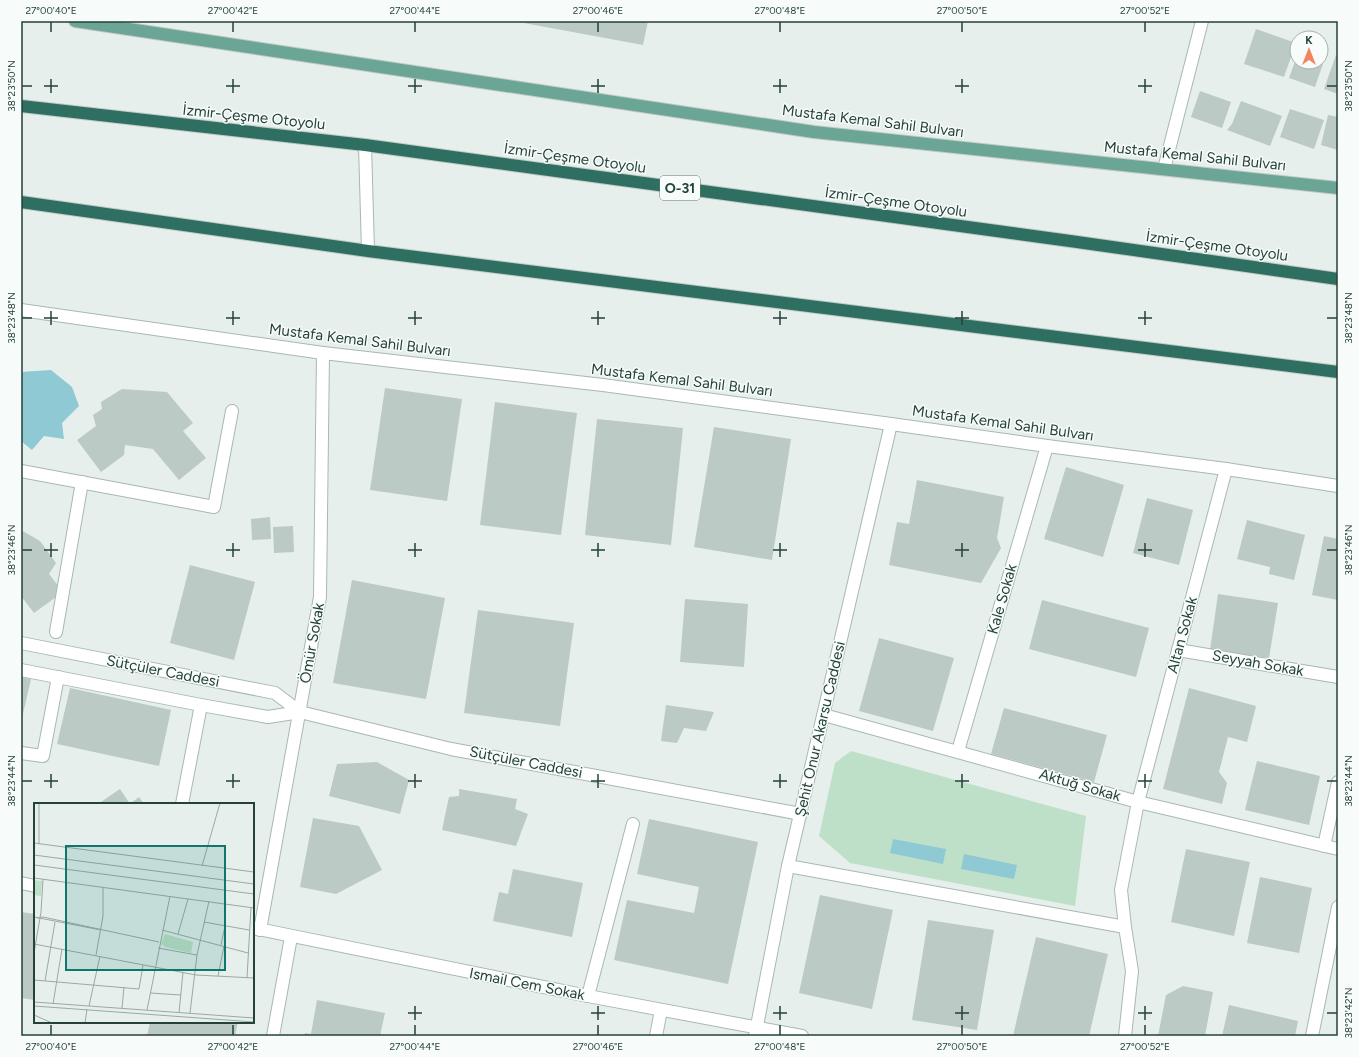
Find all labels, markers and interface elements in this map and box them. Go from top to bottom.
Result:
text: 27°00'40"E [25,4,77,17]
text: 27°00'42"E [208,4,258,17]
text: 27°00'44"E [389,4,441,17]
text: 27°00'46"E [573,4,623,17]
text: 27°00'48"E [755,4,806,17]
text: 27°00'50"E [937,4,987,17]
text: 27°00'52"E [1120,4,1170,17]
north arrow [1289,30,1329,70]
text: K [1305,34,1313,47]
text: 38°23'50"N [5,60,18,112]
text: 38°23'50"N [1342,60,1355,112]
street label: İzmir-Çeşme Otoyolu [182,101,326,133]
street label: Mustafa Kemal Sahil Bulvarı [781,101,965,141]
street label: Mustafa Kemal Sahil Bulvarı [1103,137,1287,175]
street label: İzmir-Çeşme Otoyolu [503,139,647,177]
road number: O-31 [660,176,700,200]
street label: İzmir-Çeşme Otoyolu [824,183,968,221]
street label: İzmir-Çeşme Otoyolu [1145,227,1289,265]
text: 38°23'48"N [5,292,18,344]
text: 38°23'48"N [1342,292,1355,344]
street label: Mustafa Kemal Sahil Bulvarı [268,320,452,360]
street label: Mustafa Kemal Sahil Bulvarı [590,360,774,400]
street label: Mustafa Kemal Sahil Bulvarı [911,401,1095,445]
text: 38°23'46"N [5,524,18,576]
text: 38°23'46"N [1342,524,1355,576]
street label: Kale Sokak [983,561,1021,636]
street label: Altan Sokak [1163,594,1201,675]
street label: Ömür Sokak [296,601,328,685]
street label: Şehit Onur Akarsu Caddesi [791,640,849,818]
street label: Seyyah Sokak [1211,646,1306,680]
street label: Sütçüler Caddesi [105,651,221,691]
street label: Sütçüler Caddesi [468,742,584,782]
text: 38°23'44"N [5,755,18,807]
text: 38°23'44"N [1342,755,1355,807]
street label: Aktuğ Sokak [1037,765,1124,805]
inset map [34,803,254,1023]
street label: Ismail Cem Sokak [468,964,587,1004]
text: 38°23'42"N [1342,987,1355,1039]
text: 27°00'40"E [25,1040,77,1053]
text: 27°00'42"E [208,1040,258,1053]
text: 27°00'44"E [389,1040,441,1053]
text: 27°00'46"E [573,1040,623,1053]
text: 27°00'48"E [755,1040,806,1053]
text: 27°00'50"E [937,1040,987,1053]
text: 27°00'52"E [1120,1040,1170,1053]

